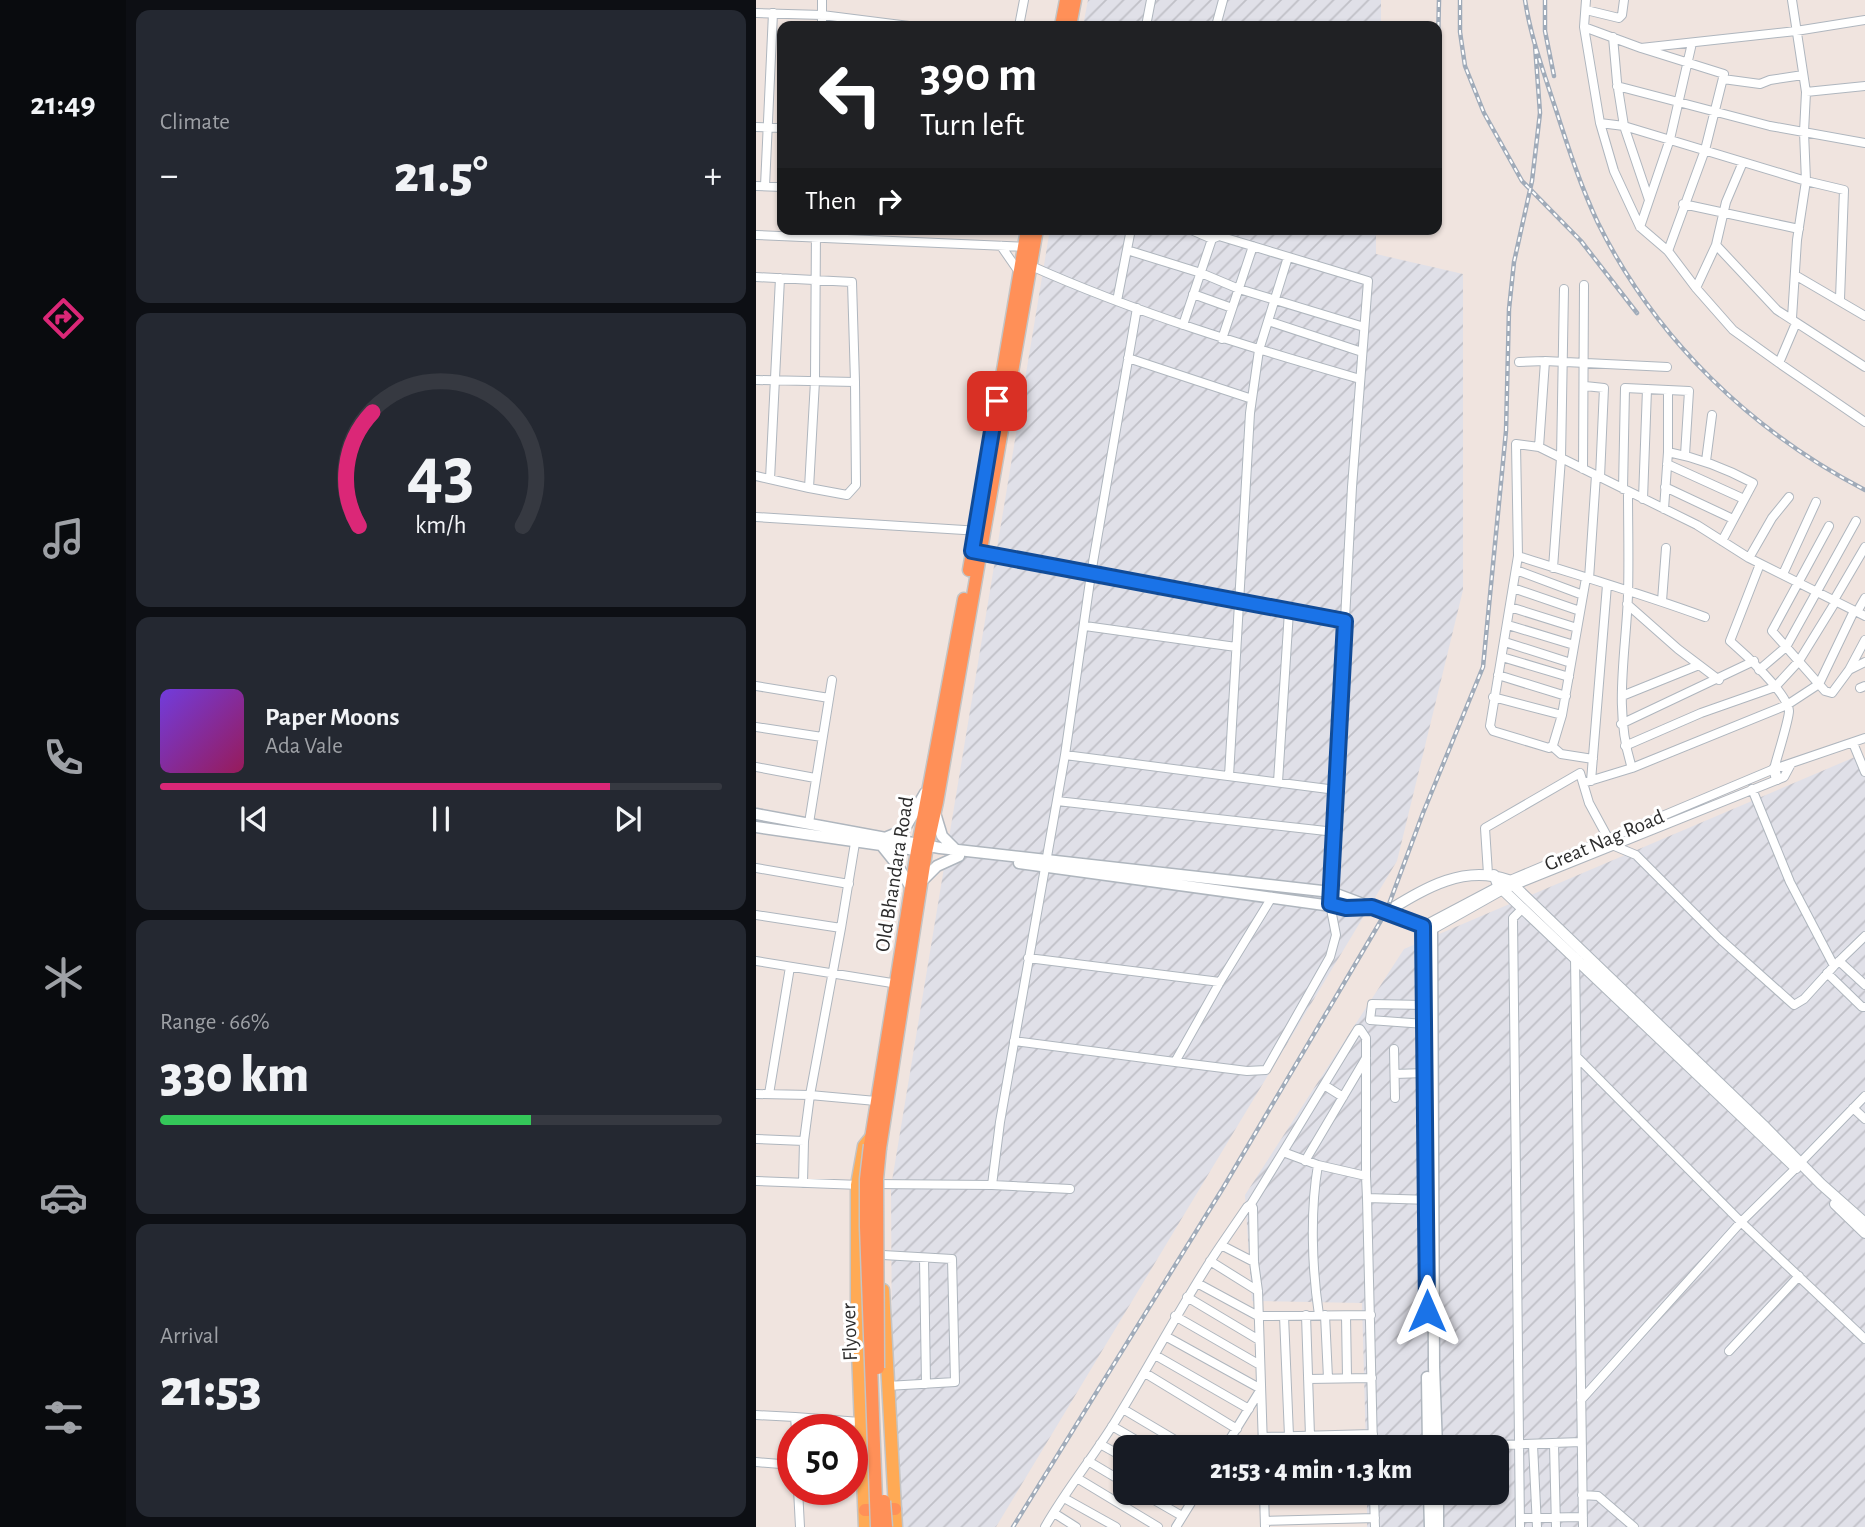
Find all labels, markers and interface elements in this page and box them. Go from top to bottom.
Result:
icon: left [805,49,896,140]
text: 390 m [920,51,1037,100]
text: 21:49 [30,88,96,120]
text: Turn left [920,109,1024,141]
text: Climate [160,111,230,134]
text: 21.5° [394,149,488,201]
text: − [160,157,178,195]
text: + [704,157,722,195]
icon: right [870,182,908,220]
text: Then [805,188,856,214]
icon: directions [39,294,88,343]
pin [967,371,1027,431]
icon: arrive [978,382,1016,420]
text: 43 [407,439,475,512]
text: km/h [415,513,467,538]
icon: music [39,514,88,563]
text: Paper Moons [265,704,400,730]
icon: phone [39,733,88,782]
text: Ada Vale [265,735,343,758]
street label: Old Bhandara Road [872,795,917,953]
icon: previous [235,800,273,838]
icon: pause [422,800,460,838]
icon: next [609,800,647,838]
street label: Great Nag Road [1541,806,1667,875]
icon: climate [39,953,88,1002]
text: Range · 66% [160,1011,270,1034]
text: 330 km [160,1049,309,1101]
icon: car [39,1173,88,1222]
position arrow [1390,1274,1464,1348]
street label: Flyover [838,1302,861,1361]
text: Arrival [160,1325,219,1348]
text: 21:53 [160,1363,262,1415]
icon: filters [39,1393,88,1442]
speed limit sign: 50 [777,1414,868,1505]
text: 21:53 · 4 min · 1.3 km [1210,1457,1412,1483]

